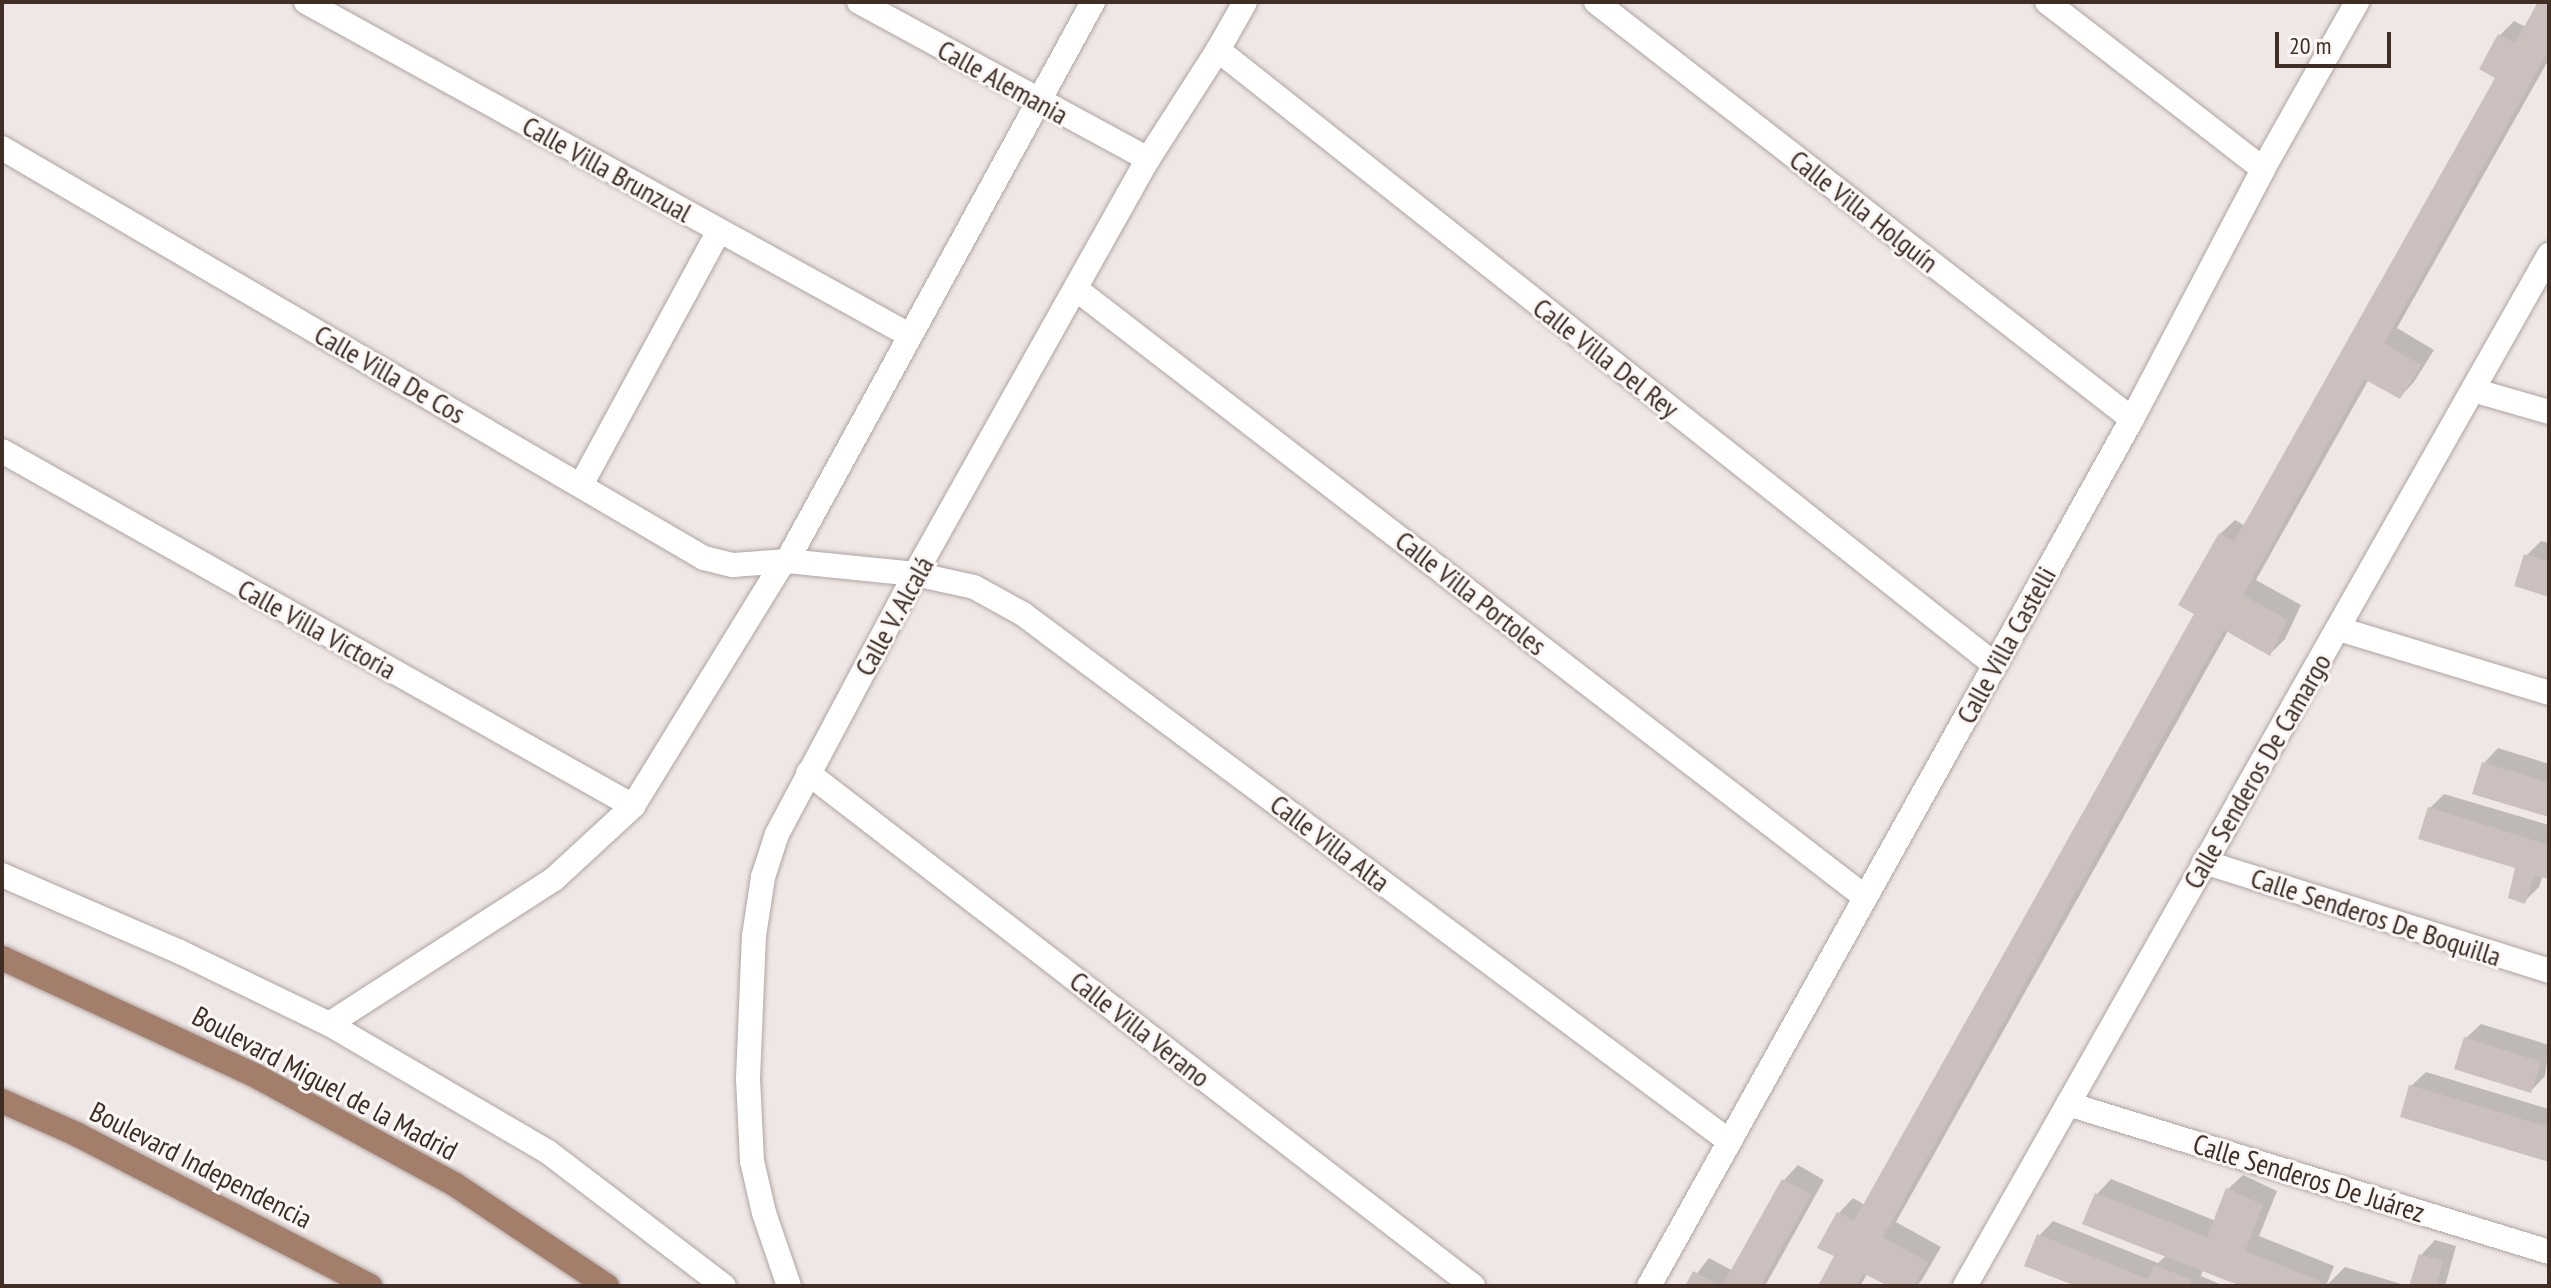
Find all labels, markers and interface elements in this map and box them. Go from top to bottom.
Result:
scale bar [2279,16,2395,66]
text: 20 m [2289,30,2331,61]
street label: Calle Alemania [932,32,1074,132]
street label: Calle Villa Brunzual [516,109,698,229]
street label: Calle Villa Holguín [1783,142,1945,280]
street label: Calle Villa Del Rey [1526,291,1686,425]
street label: Calle Villa De Cos [308,317,472,431]
street label: Calle Villa Portoles [1389,523,1553,663]
street label: Calle V. Alcalá [847,549,941,683]
street label: Calle Villa Castelli [1949,560,2063,730]
street label: Calle Villa Victoria [231,571,403,687]
street label: Calle Senderos De Camargo [2176,647,2338,895]
street label: Calle Villa Alta [1263,787,1397,899]
street label: Calle Senderos De Boquilla [2247,861,2505,973]
street label: Calle Villa Verano [1063,963,1217,1095]
street label: Boulevard Miguel de la Madrid [187,999,463,1167]
street label: Boulevard Independencia [84,1095,318,1235]
street label: Calle Senderos De Juárez [2189,1127,2429,1229]

